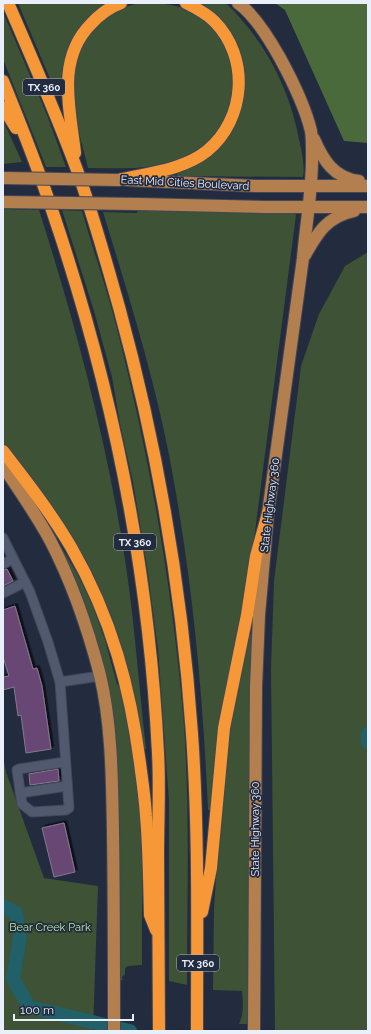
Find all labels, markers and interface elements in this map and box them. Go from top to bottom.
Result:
road number: TX 360 [23,79,65,95]
street label: East Mid Cities Boulevard [120,173,250,193]
street label: State Highway 360 [258,457,282,553]
road number: TX 360 [114,534,156,550]
street label: State Highway 360 [249,781,262,877]
park label: Bear Creek Park [9,921,91,934]
road number: TX 360 [177,955,219,971]
scale bar [14,996,133,1022]
text: 100 m [20,1003,54,1017]

